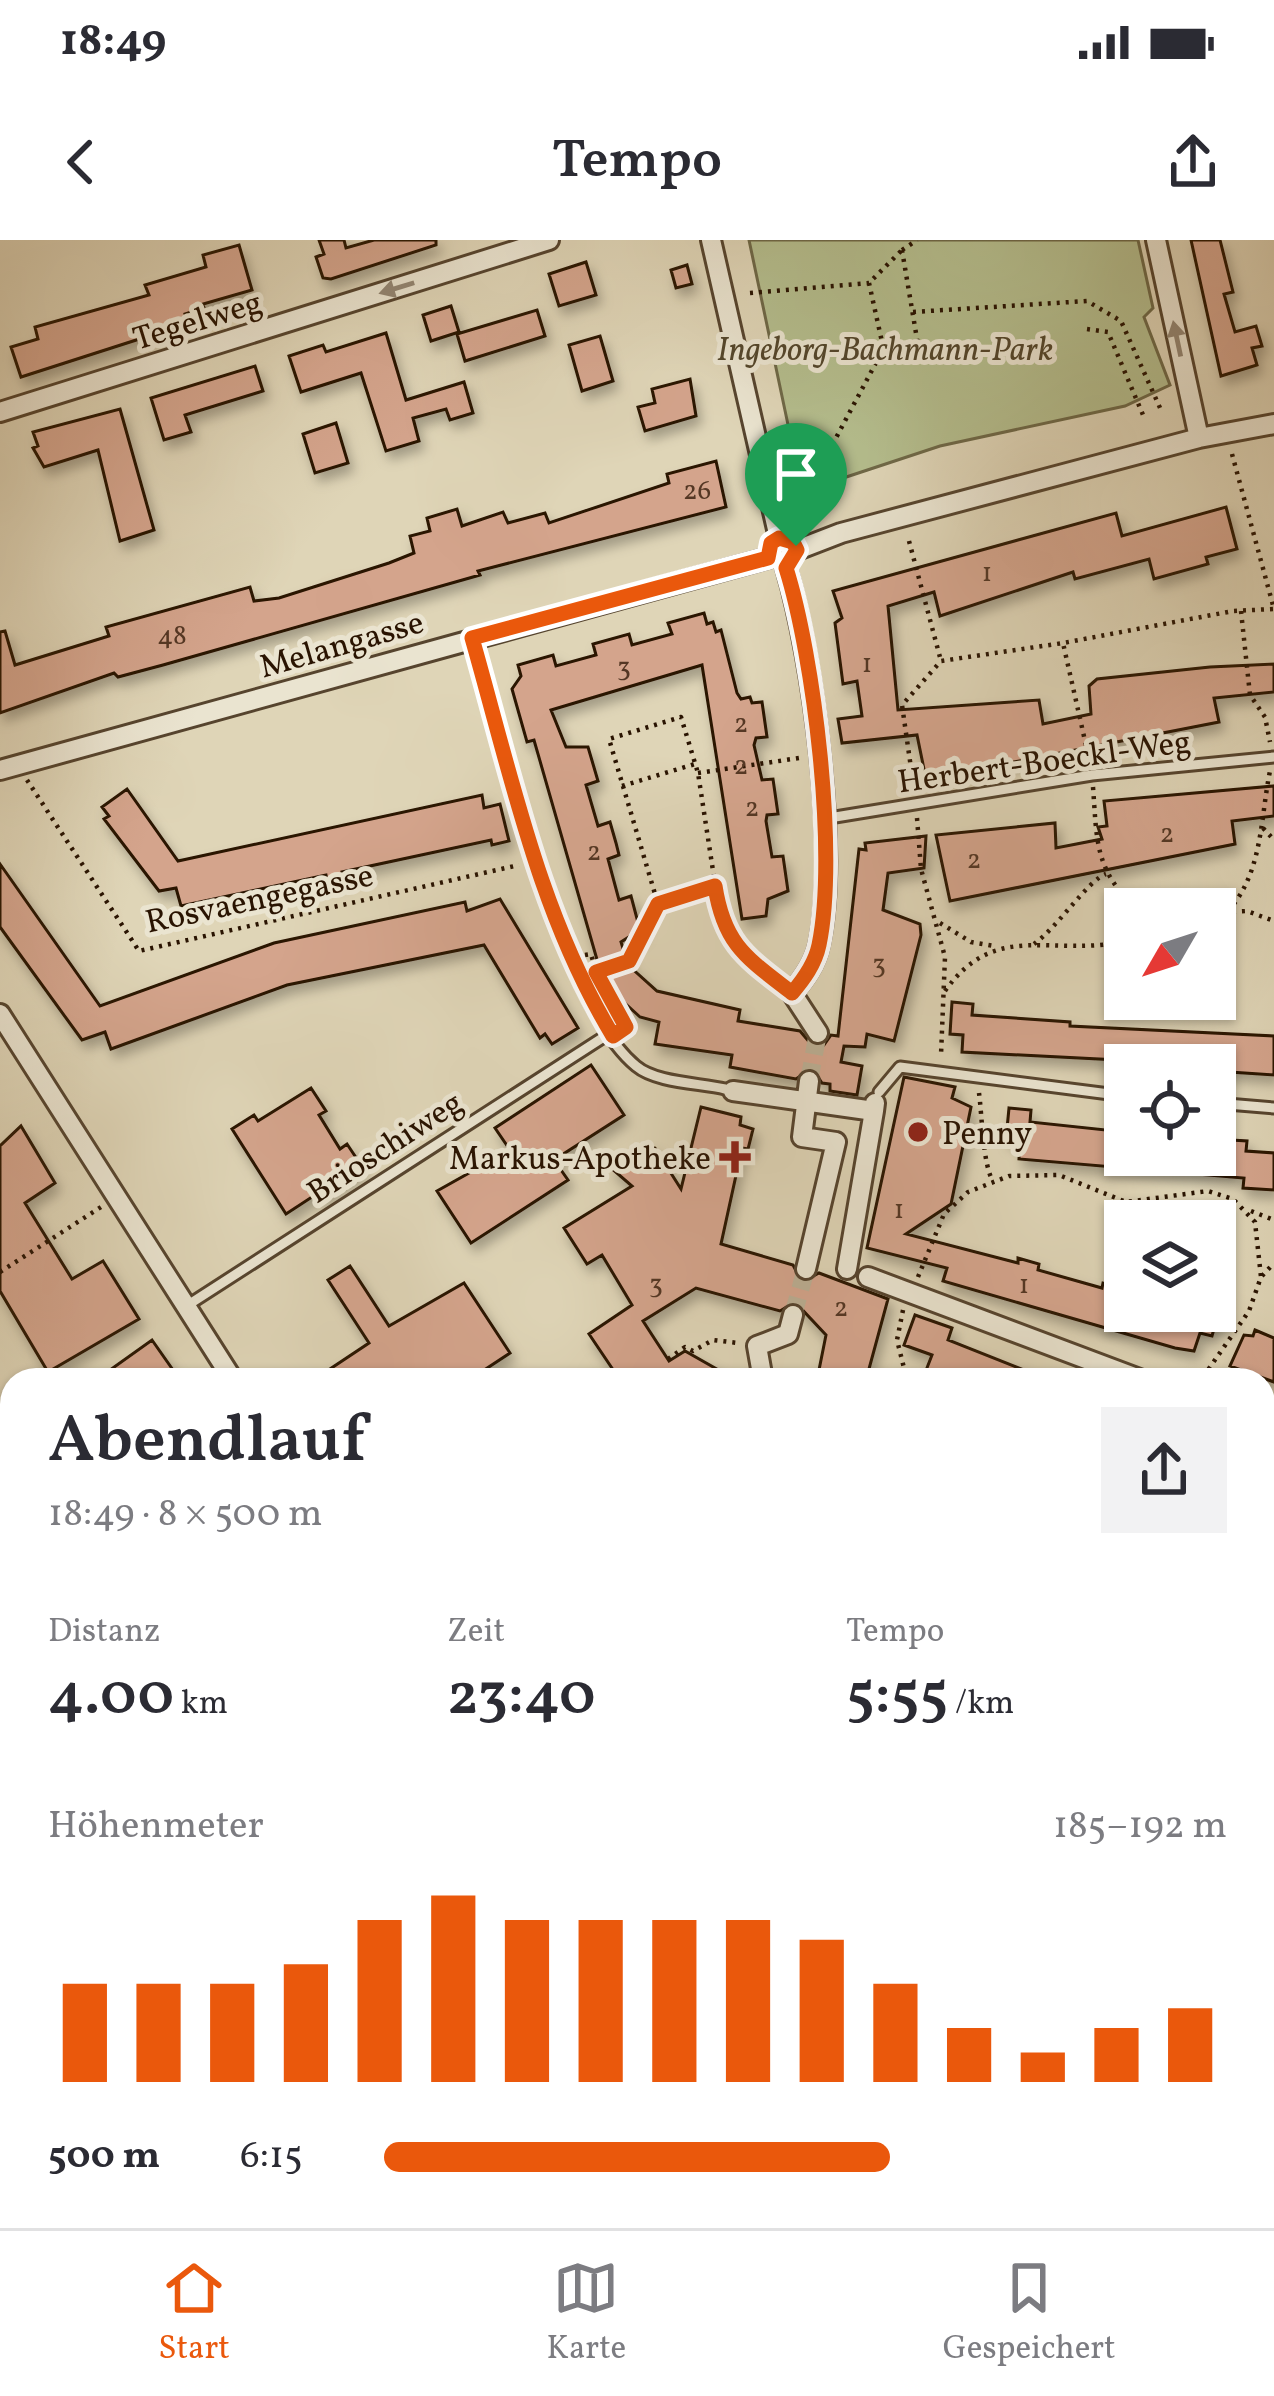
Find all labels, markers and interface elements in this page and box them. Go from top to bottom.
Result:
text: 18:49 [60,11,166,74]
text: Tempo [552,125,722,200]
icon: back [48,129,114,195]
icon: share [1160,129,1226,195]
one-way arrow [378,279,415,298]
street label: Tegelweg [128,281,268,364]
one-way arrow [1167,319,1186,357]
park label: Ingeborg-Bachmann-Park [717,329,1053,375]
pin [745,423,847,546]
icon: arrive [763,441,829,507]
house number: 26 [683,473,711,511]
house number: 1 [982,555,992,593]
street label: Melangasse [255,601,430,692]
house number: 48 [157,618,187,656]
house number: 1 [862,646,872,684]
house number: 3 [617,650,631,688]
house number: 2 [734,706,748,744]
street label: Herbert-Boeckl-Weg [895,721,1194,807]
house number: 2 [734,748,748,786]
house number: 2 [745,790,759,828]
house number: 2 [1160,816,1174,854]
house number: 2 [587,834,601,872]
house number: 2 [967,842,981,880]
street label: Rosvaengegasse [142,854,378,948]
north arrow [1104,888,1236,1020]
map controls [1104,888,1236,1332]
house number: 3 [872,947,886,985]
button: locate [1104,1044,1236,1176]
street label: Brioschiweg [299,1082,473,1217]
place label: Penny [942,1113,1032,1159]
marker: Penny [905,1119,931,1145]
place label: Markus-Apotheke [449,1138,711,1184]
marker: Markus-Apotheke [722,1144,748,1170]
house number: 1 [894,1192,904,1230]
button: layers [1104,1200,1236,1332]
house number: 3 [649,1267,663,1305]
house number: 1 [1019,1267,1029,1305]
house number: 2 [834,1290,848,1328]
text: Abendlauf [48,1397,366,1489]
button: share [1101,1407,1227,1533]
text: 18:49 · 8 × 500 m [48,1488,323,1542]
text: Distanz [48,1610,160,1656]
text: Zeit [447,1610,505,1656]
text: Tempo [846,1610,944,1656]
text: 4.00 [48,1656,174,1739]
text: 23:40 [447,1656,595,1739]
text: 5:55 [846,1656,948,1739]
text: km [174,1682,228,1728]
text: /km [948,1682,1014,1728]
text: Höhenmeter [48,1800,264,1854]
text: 185–192 m [1053,1800,1227,1854]
text: 500 m [48,2130,160,2184]
text: 6:15 [240,2130,303,2184]
tab: Start [158,2255,230,2373]
tab: Karte [547,2255,626,2373]
tab: Gespeichert [943,2255,1116,2373]

